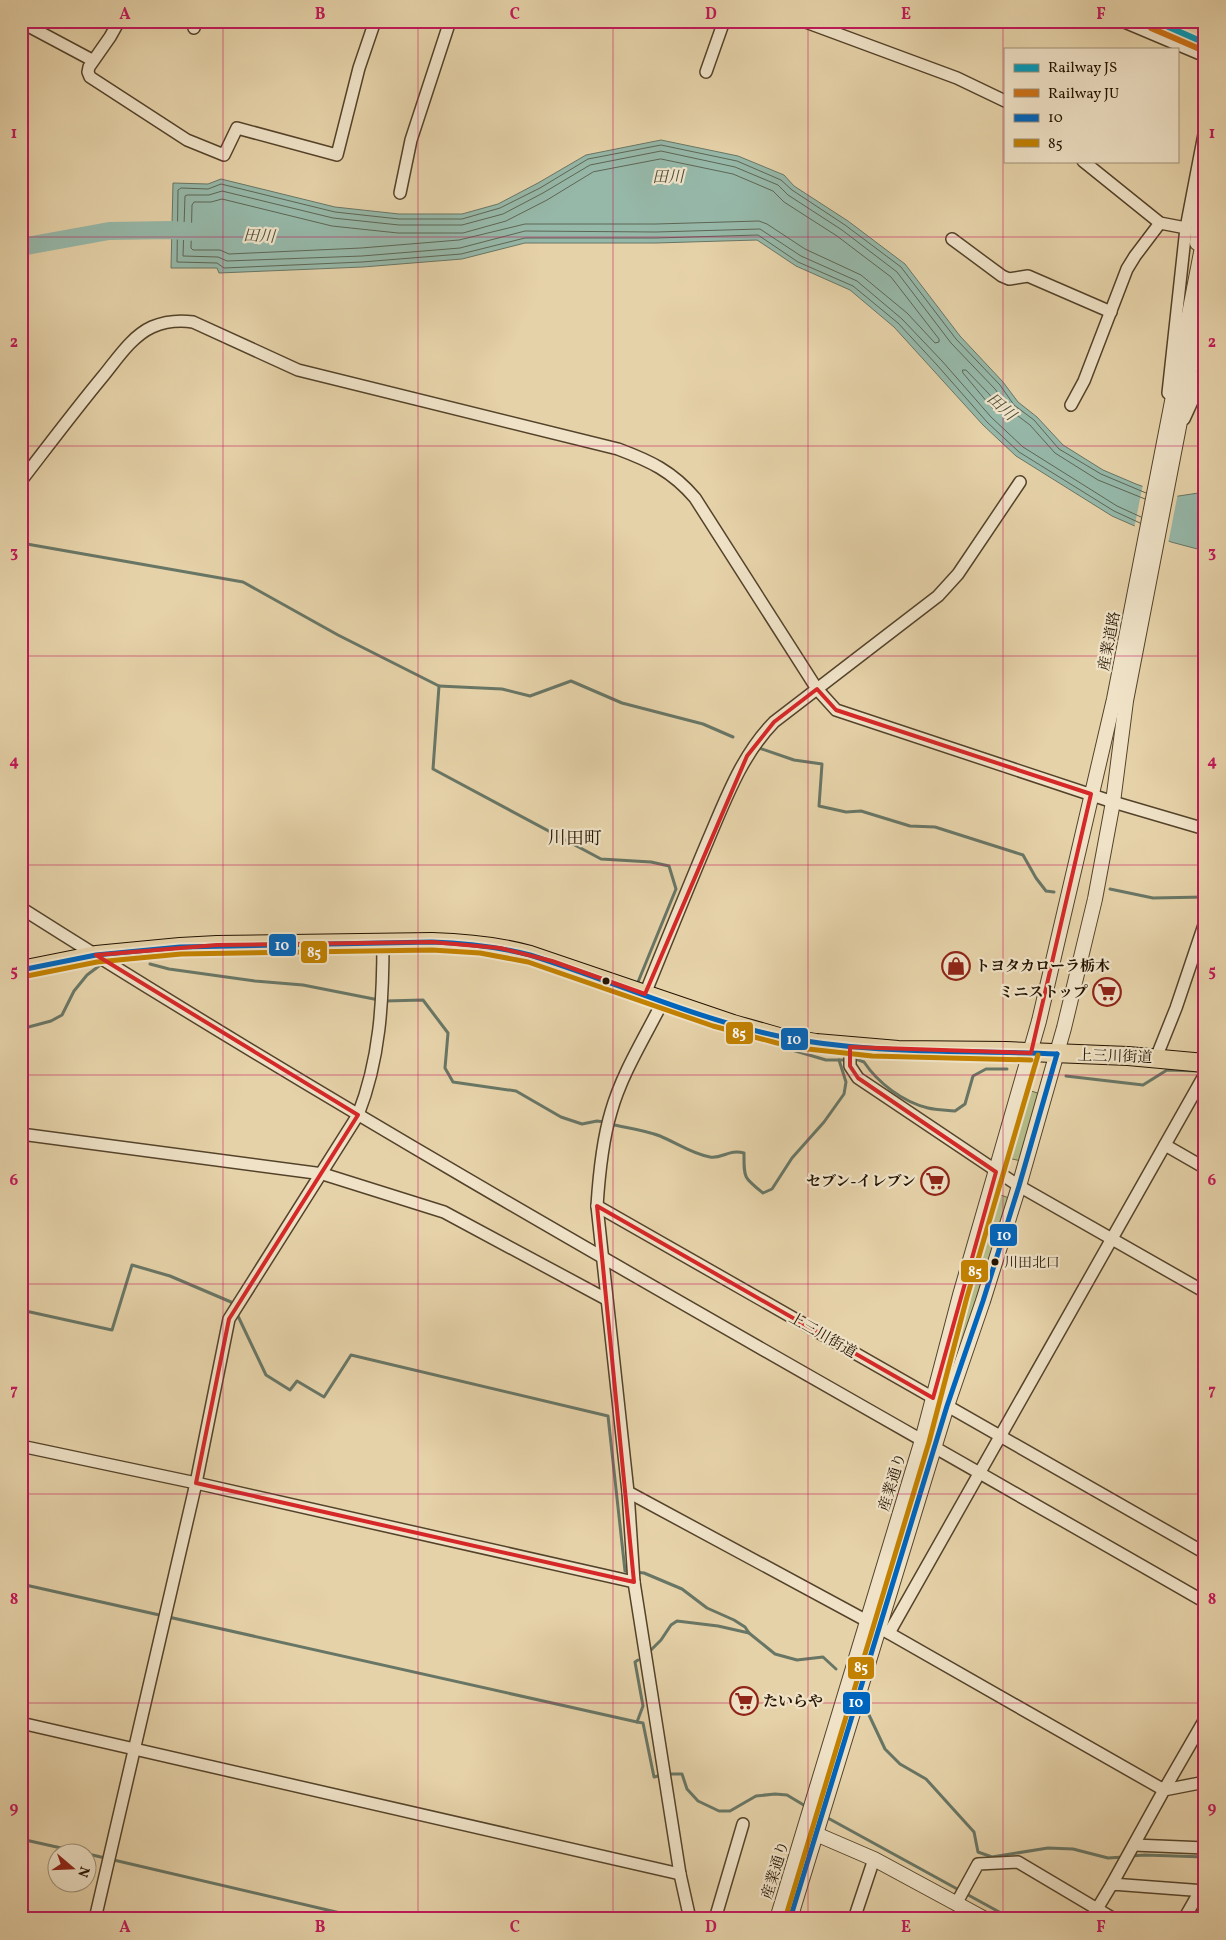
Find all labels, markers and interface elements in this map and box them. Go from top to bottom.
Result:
text: A [119,4,131,26]
text: B [315,4,326,26]
text: C [510,4,520,26]
text: D [705,4,717,26]
text: E [901,4,911,26]
text: F [1096,4,1106,26]
legend [1004,48,1178,162]
text: Railway JS [1048,58,1117,79]
text: Railway JU [1048,84,1119,105]
text: 10 [1048,108,1063,129]
text: 1 [11,123,17,145]
text: 1 [1209,123,1215,145]
text: 85 [1048,134,1063,155]
water label: 田川 [652,167,686,189]
water label: 田川 [242,225,277,249]
text: 2 [10,332,18,354]
text: 2 [1208,332,1216,354]
water label: 田川 [981,389,1021,428]
text: 3 [10,542,18,564]
text: 3 [1208,542,1216,564]
street label: 産業道路 [1094,610,1127,673]
text: 4 [9,751,19,773]
text: 4 [1207,751,1217,773]
district label: 川田町 [548,827,602,852]
line badge: 10 [268,933,297,957]
text: 10 [275,937,289,956]
line badge: 85 [300,940,328,964]
text: 85 [307,944,321,963]
shop icon: トヨタカローラ栃木 [941,951,971,981]
place label: トヨタカローラ栃木 [975,957,1110,978]
text: 5 [10,961,18,983]
text: 5 [1208,961,1216,983]
unlabelled marker [601,976,611,986]
supermarket icon: ミニストップ [1092,977,1122,1007]
place label: ミニストップ [998,983,1088,1004]
line badge: 85 [725,1021,754,1045]
text: 85 [732,1025,746,1044]
line badge: 10 [780,1027,809,1051]
text: 10 [787,1031,801,1050]
street label: 上三川街道 [1077,1046,1153,1069]
supermarket icon: セブン-イレブン [920,1166,950,1196]
text: 6 [10,1170,19,1192]
text: 6 [1208,1170,1217,1192]
place label: セブン-イレブン [806,1172,916,1193]
line badge: 10 [989,1223,1018,1247]
text: 10 [997,1227,1011,1246]
place label: 川田北口 [1004,1254,1060,1273]
marker: 川田北口 [990,1257,1000,1267]
line badge: 85 [960,1259,989,1283]
text: 85 [968,1263,982,1282]
street label: 上三川街道 [785,1308,860,1364]
text: 7 [10,1380,18,1402]
text: 7 [1208,1380,1216,1402]
street label: 産業通り [875,1451,912,1514]
text: 8 [10,1589,18,1611]
text: 8 [1208,1589,1216,1611]
line badge: 85 [847,1656,875,1680]
text: 85 [854,1659,868,1678]
supermarket icon: たいらや [729,1686,759,1716]
line badge: 10 [842,1691,871,1715]
place label: たいらや [763,1692,823,1713]
text: 10 [849,1694,863,1713]
text: 9 [10,1798,19,1820]
text: 9 [1208,1798,1217,1820]
street label: 産業通り [758,1839,795,1902]
north arrow [48,1842,98,1892]
text: N [72,1864,94,1880]
text: A [119,1917,131,1939]
text: B [315,1917,326,1939]
text: C [510,1917,520,1939]
text: D [705,1917,717,1939]
text: E [901,1917,911,1939]
text: F [1096,1917,1106,1939]

